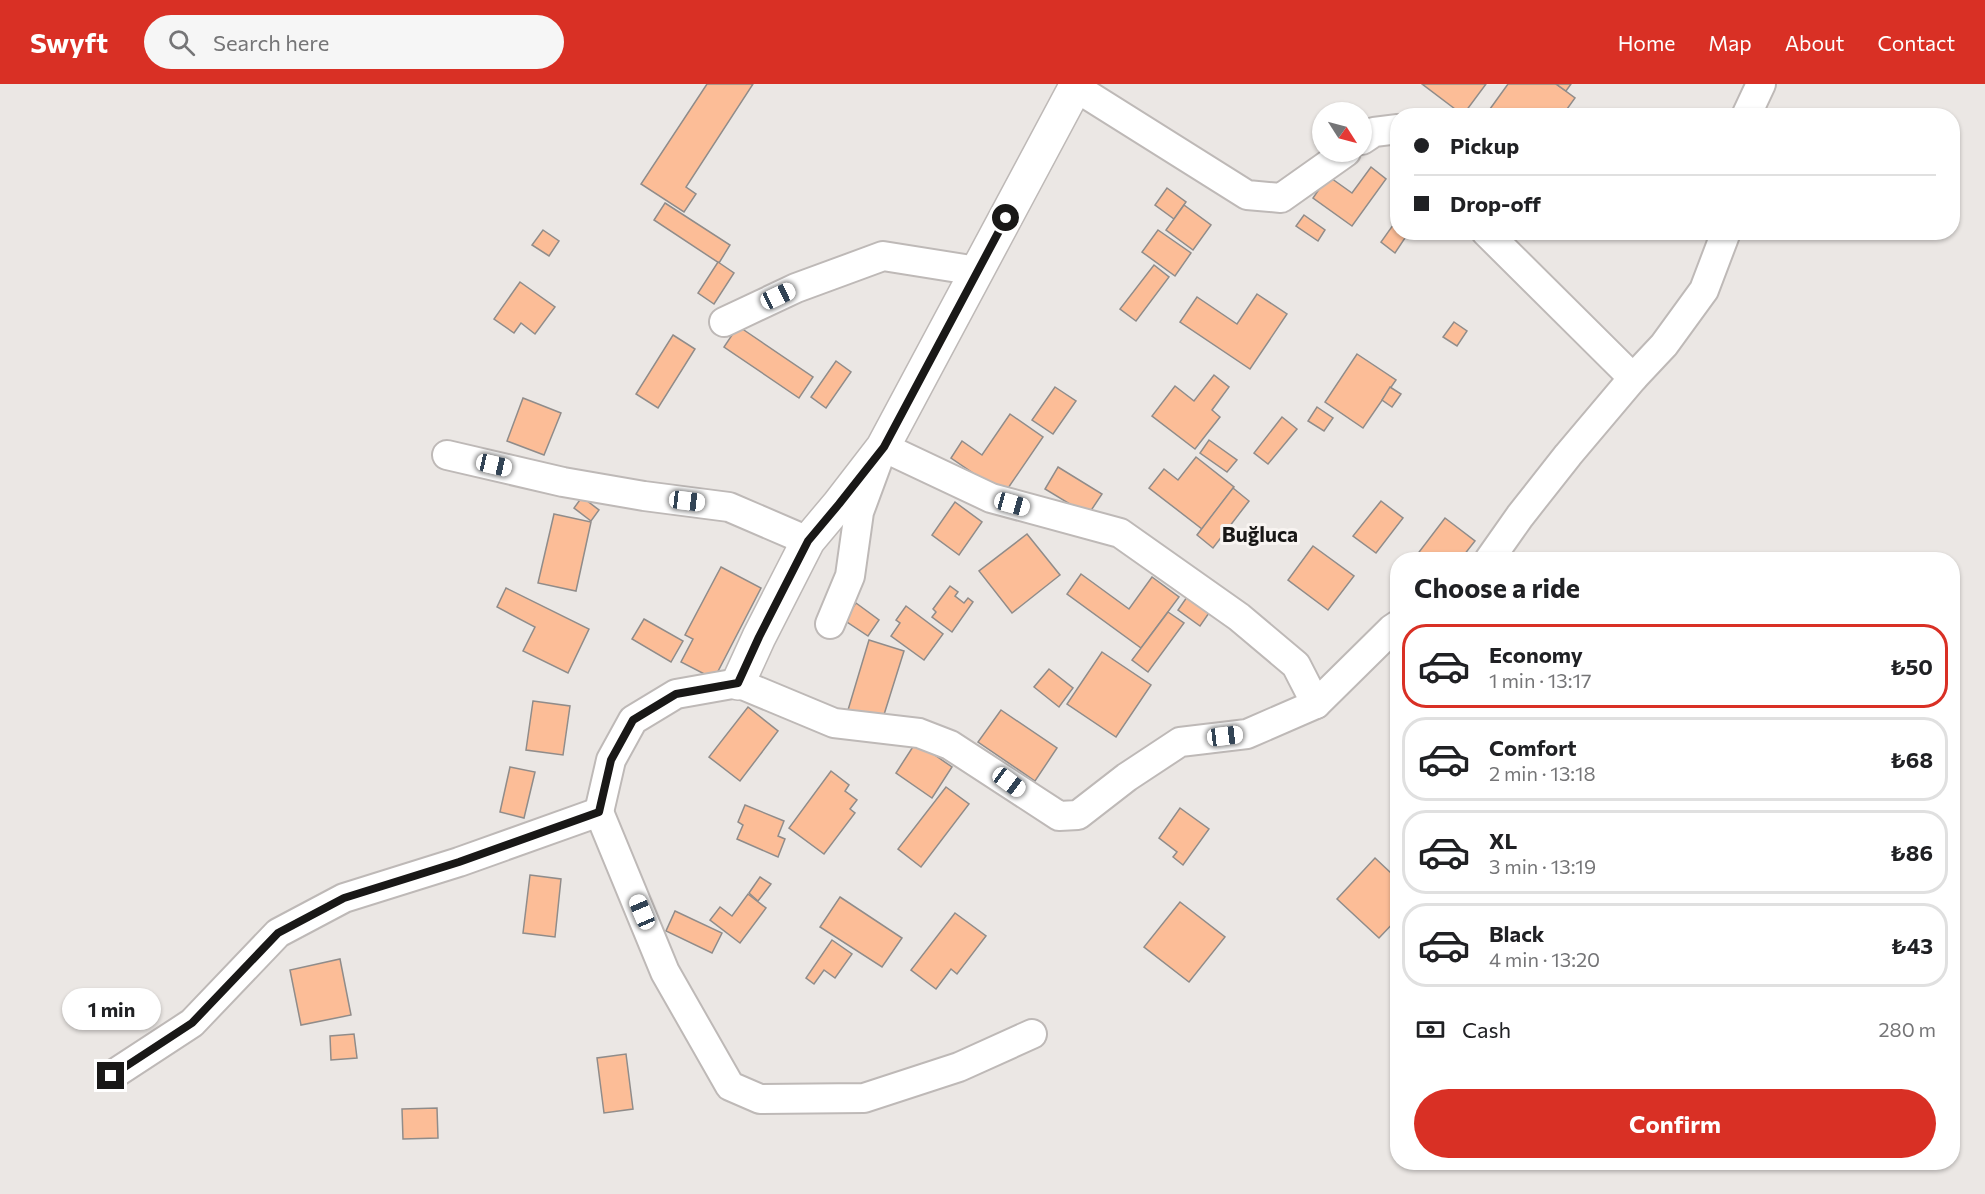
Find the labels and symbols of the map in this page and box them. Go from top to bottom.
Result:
north arrow [1312,102,1372,162]
route start [992,204,1019,231]
car [758,280,798,312]
car [474,452,514,478]
car [668,490,706,512]
car [992,490,1032,518]
district label: Buğluca [1222,521,1298,546]
car [1206,725,1244,747]
car [989,764,1029,800]
car [627,892,657,932]
callout: 1 min [62,989,160,1031]
route end [97,1062,124,1089]

